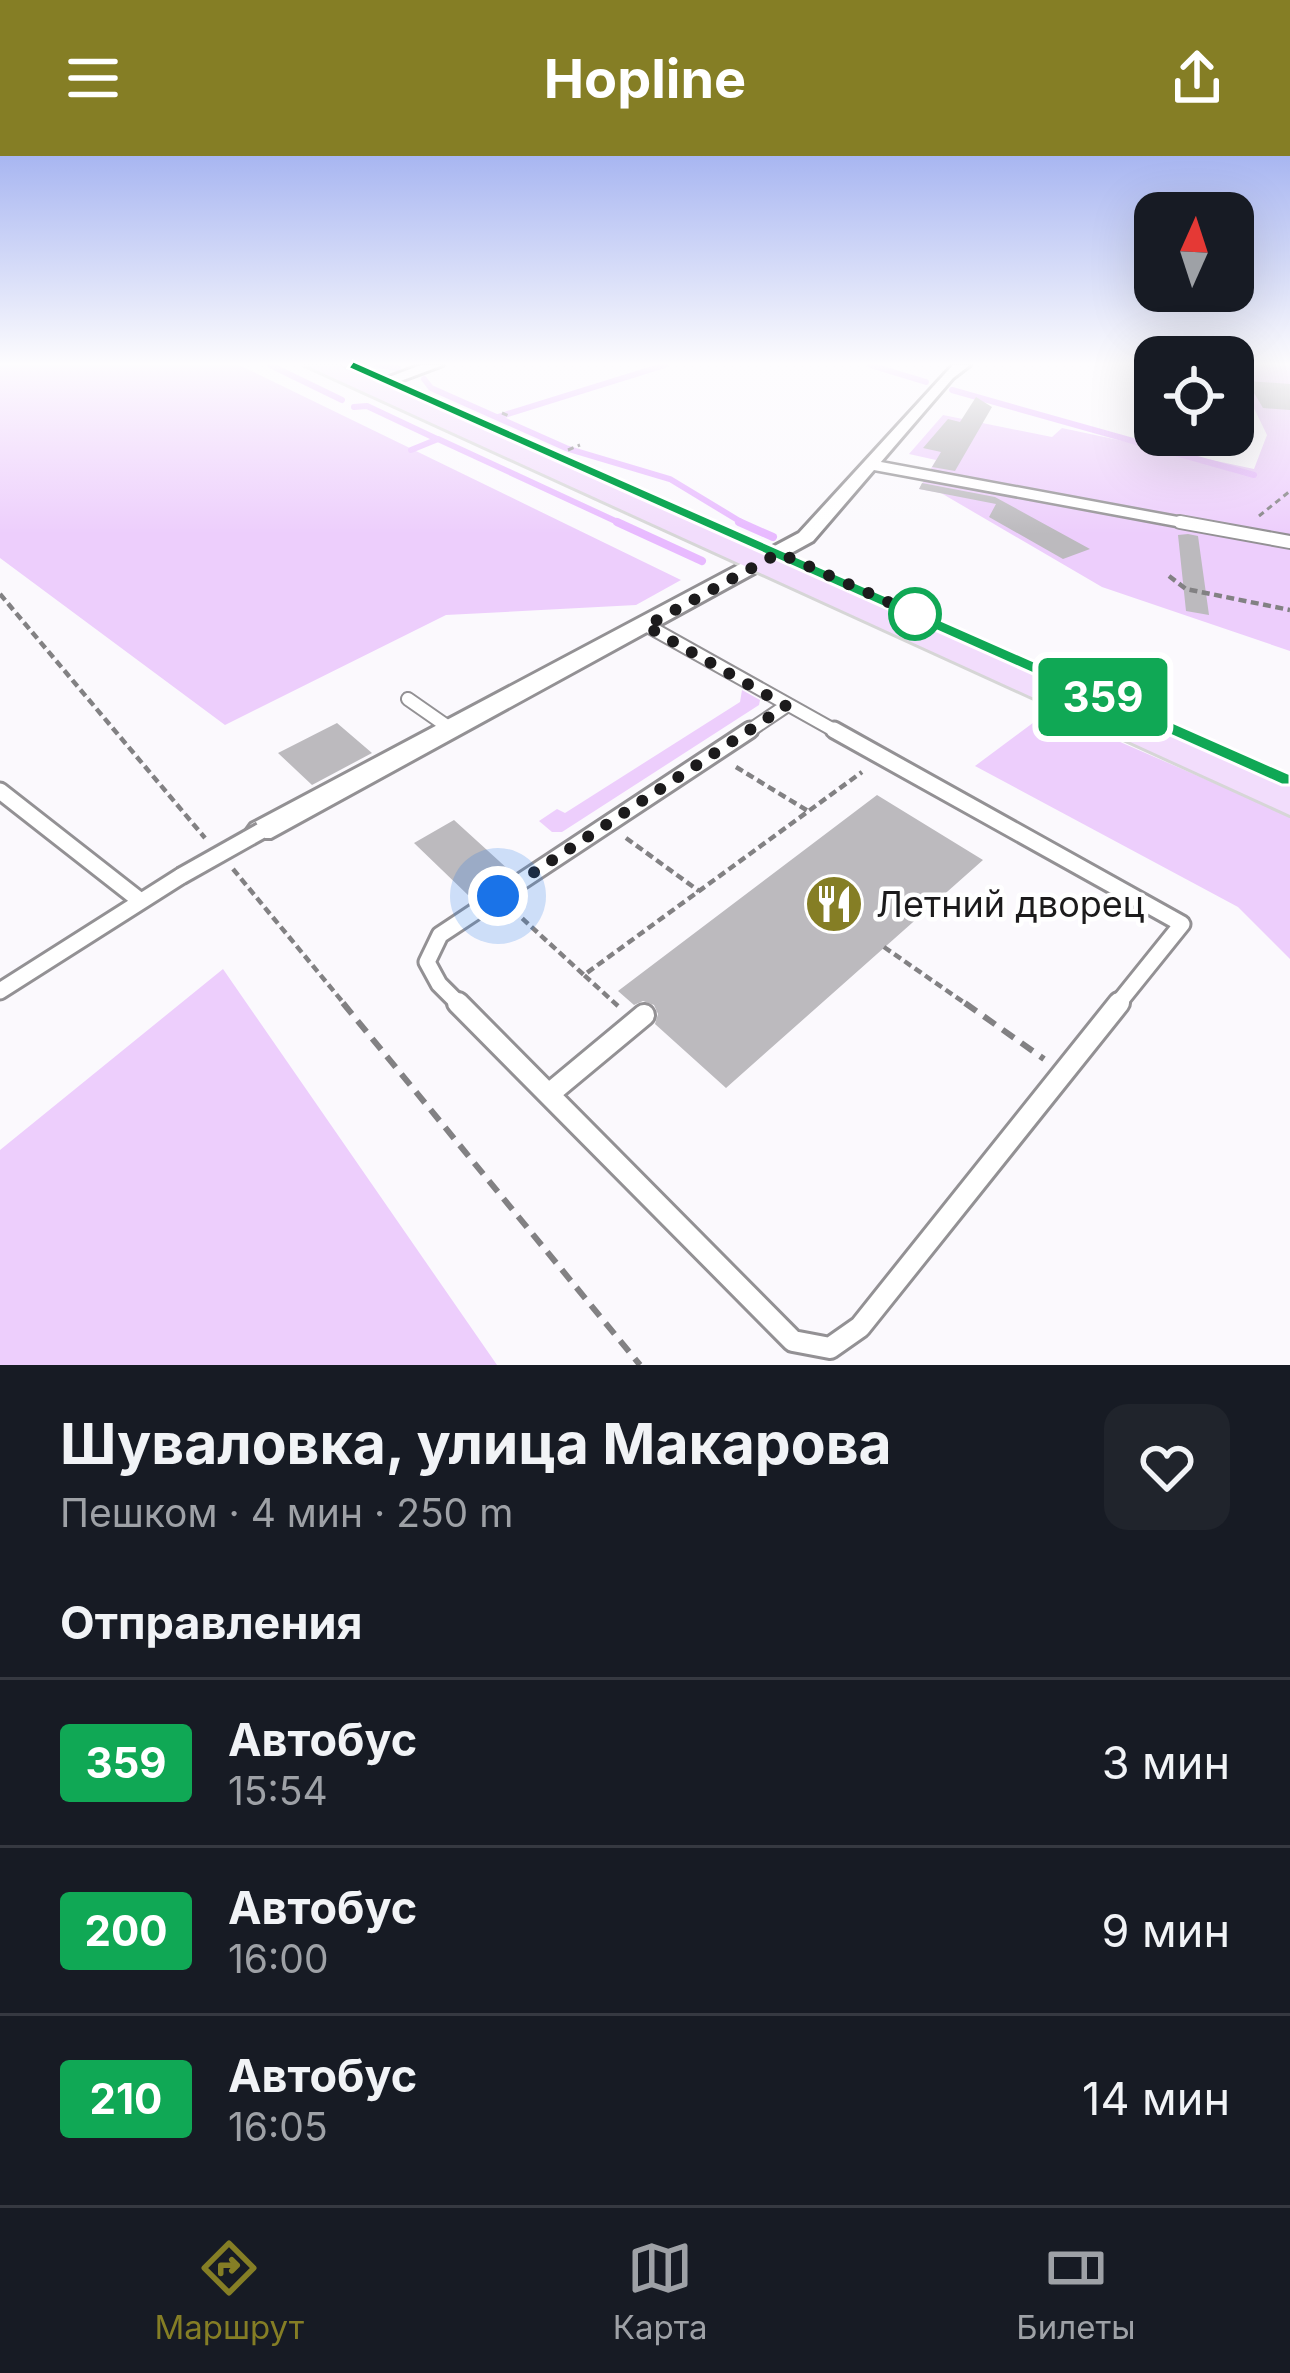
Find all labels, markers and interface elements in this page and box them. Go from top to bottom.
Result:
icon: menu [60,45,126,111]
icon: share [1164,45,1230,111]
text: Hopline [544,46,746,111]
north arrow [1134,192,1254,312]
map controls [1134,192,1254,456]
button: locate [1134,336,1254,456]
unlabelled marker [890,589,940,639]
line badge: 359 [1034,658,1172,736]
text: 359 [1062,671,1144,722]
your location [468,866,528,926]
restaurant icon: Летний дворец [803,873,865,935]
place label: Летний дворец [876,882,1144,926]
button: heart [1104,1404,1230,1530]
text: Шуваловка, улица Макарова [60,1409,892,1478]
text: Пешком · 4 мин · 250 m [60,1489,513,1536]
text: Отправления [60,1595,362,1650]
text: Автобус [228,1712,417,1767]
text: 3 мин [1102,1735,1230,1790]
text: 359 [85,1737,167,1788]
text: 15:54 [228,1767,328,1814]
text: Автобус [228,1880,417,1935]
text: 9 мин [1102,1903,1230,1958]
text: 200 [84,1905,168,1956]
text: 16:00 [228,1935,329,1982]
text: Автобус [228,2048,417,2103]
text: 14 мин [1082,2071,1230,2126]
text: 210 [90,2073,162,2124]
text: 16:05 [228,2103,328,2150]
tab: Маршрут [154,2235,304,2347]
tab: Карта [613,2235,708,2347]
tab: Билеты [1016,2235,1136,2347]

